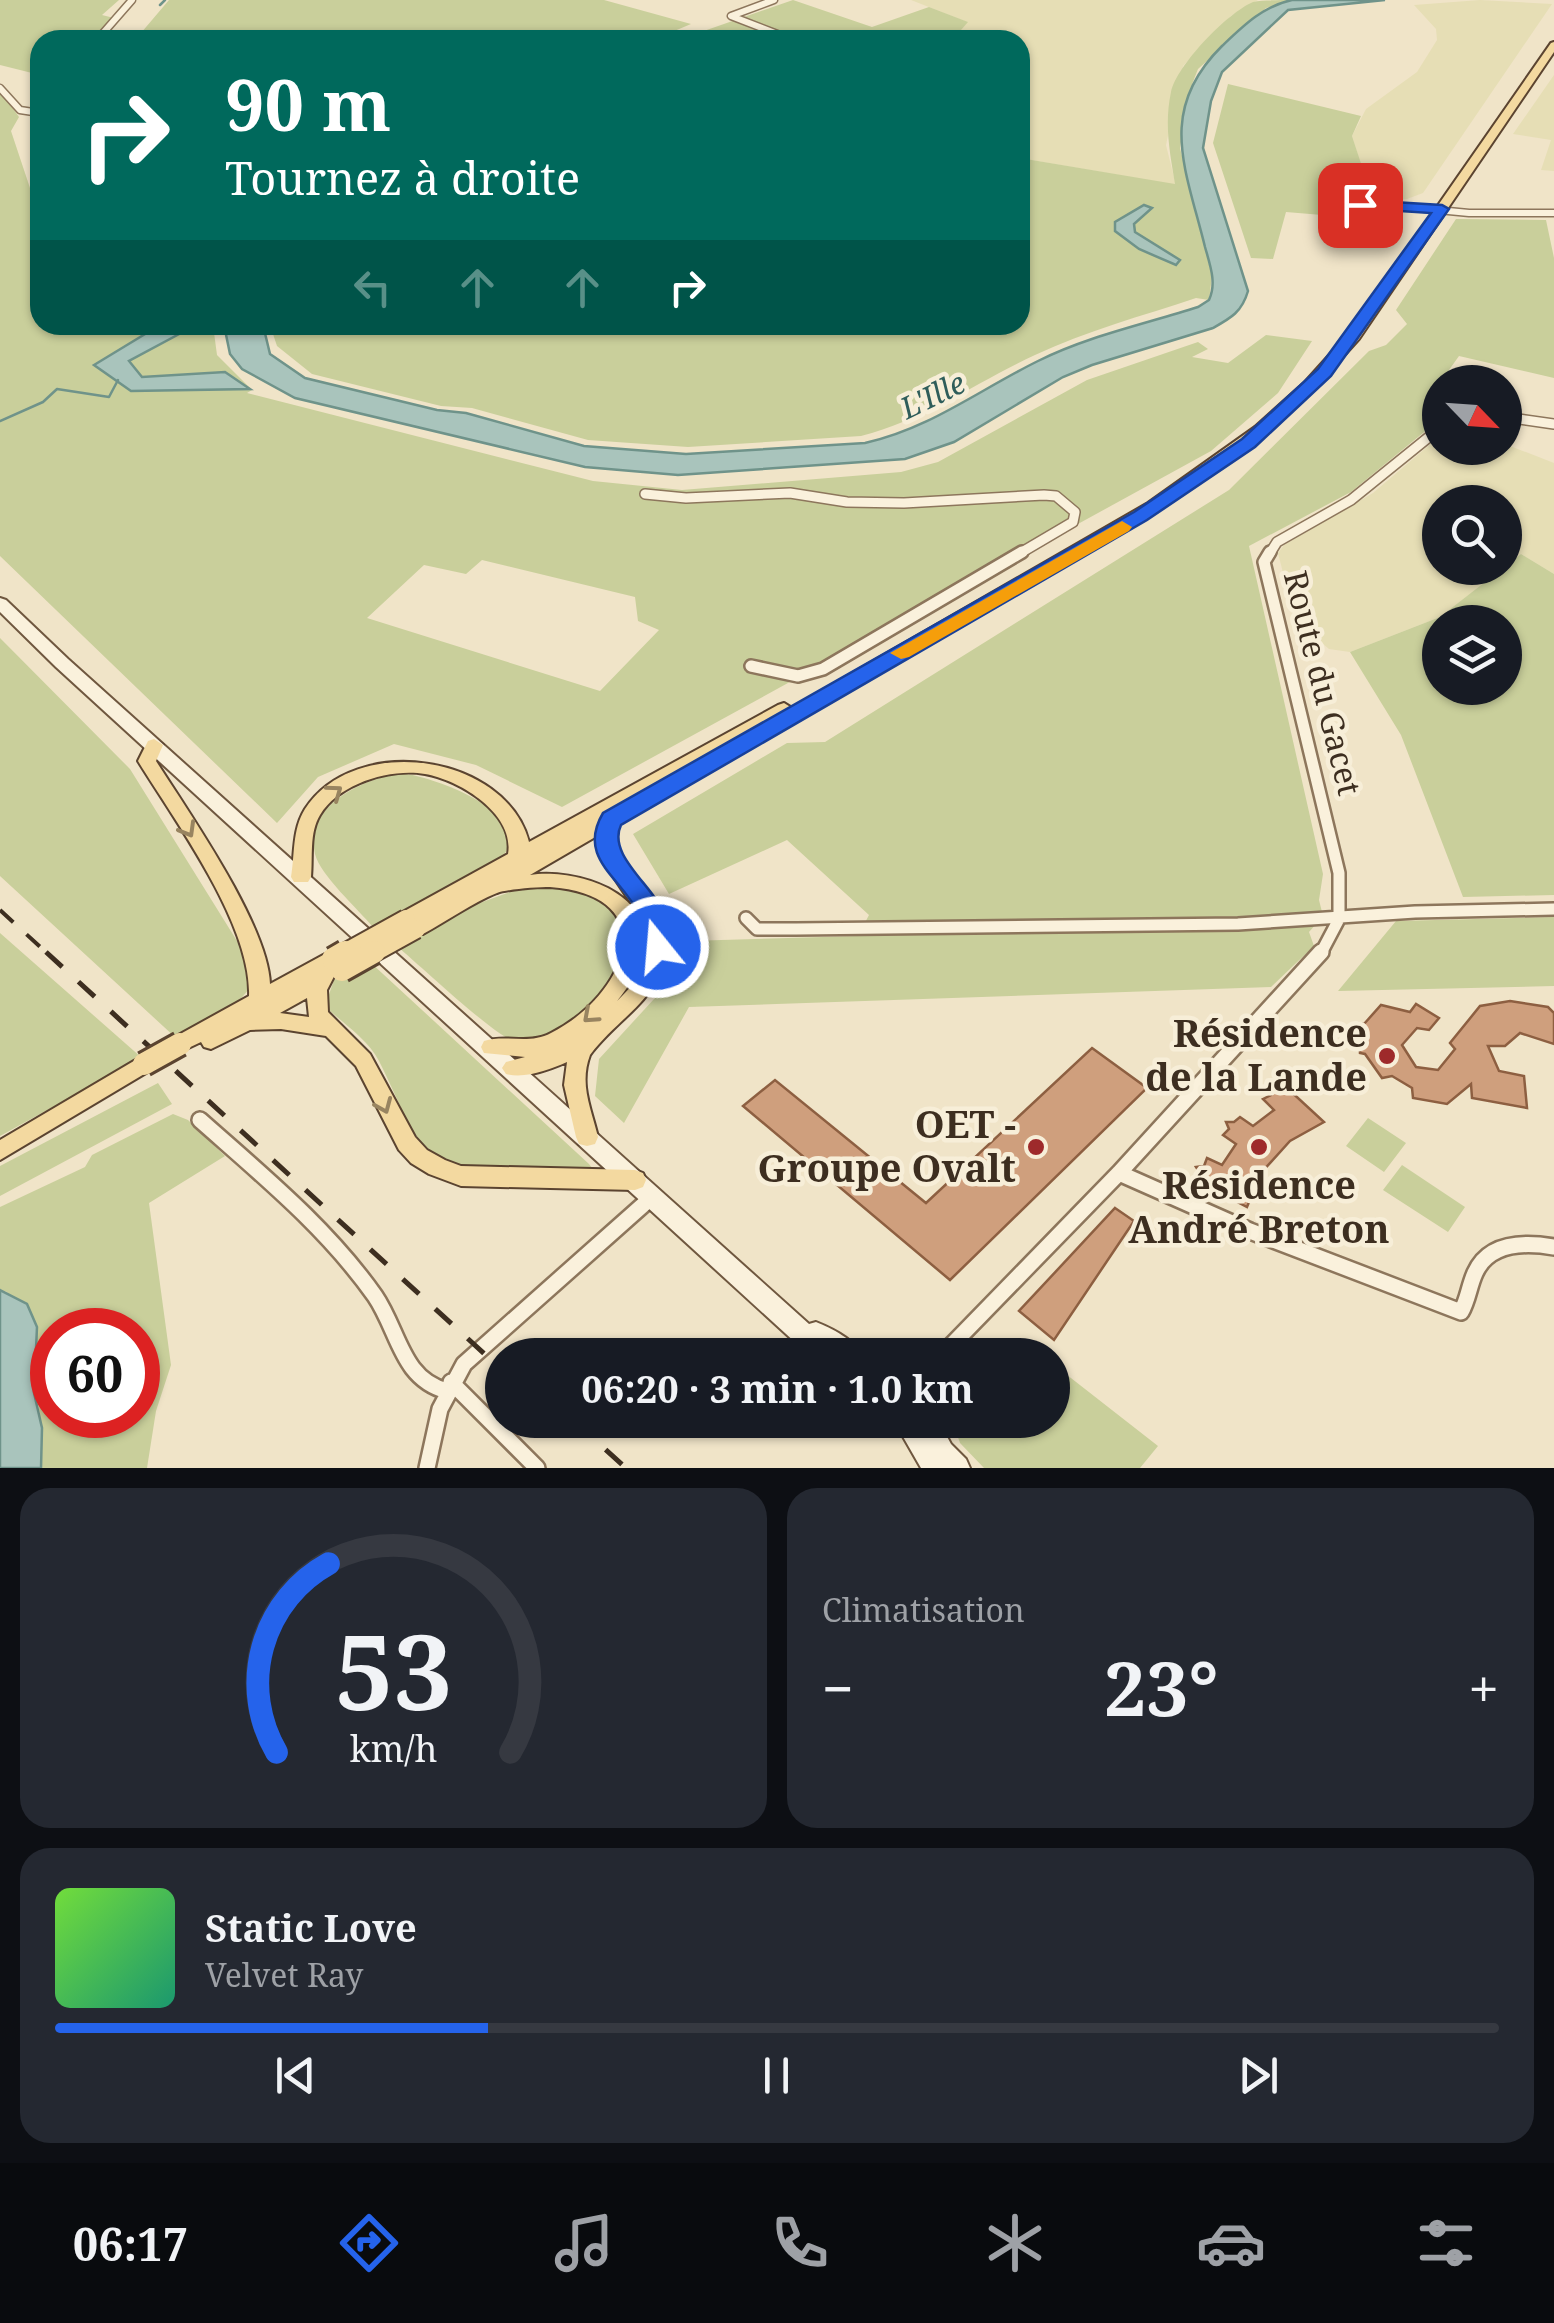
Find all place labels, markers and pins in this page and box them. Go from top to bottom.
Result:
pin [1318,163,1403,248]
place label: Résidence de la Lande [1145,1006,1367,1102]
marker: Résidence de la Lande [1376,1045,1398,1067]
place label: OET - Groupe Ovalt [758,1097,1016,1193]
marker: OET - Groupe Ovalt [1025,1136,1047,1158]
marker: Résidence André Breton [1248,1136,1270,1158]
place label: Résidence André Breton [1128,1158,1390,1254]

